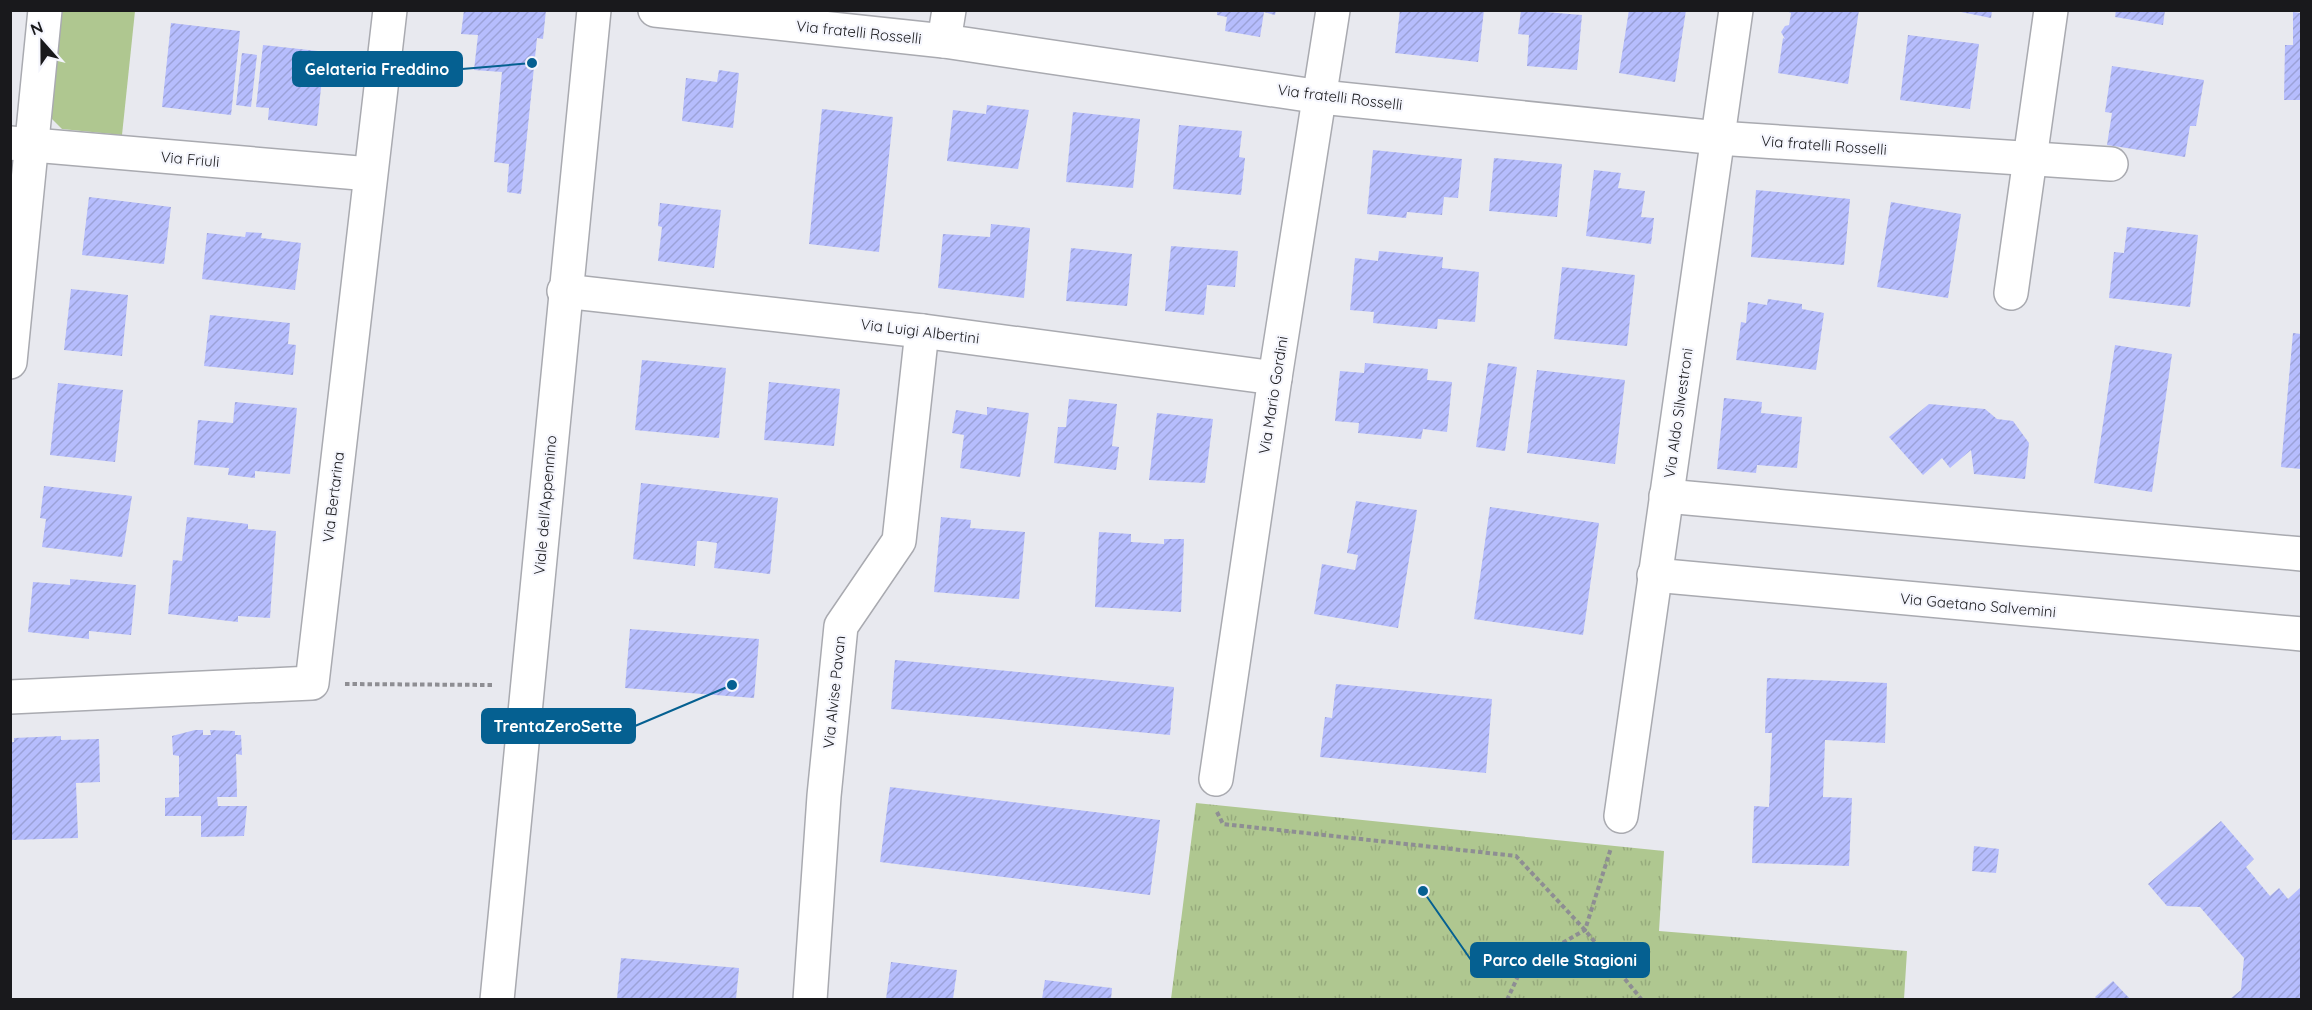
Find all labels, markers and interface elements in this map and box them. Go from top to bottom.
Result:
north arrow [12,12,72,72]
street label: Via fratelli Rosselli [795,16,923,48]
text: N [28,17,46,39]
callout: Gelateria Freddino [293,52,462,86]
text: Gelateria Freddino [305,59,449,79]
street label: Via fratelli Rosselli [1276,80,1404,114]
street label: Via fratelli Rosselli [1761,131,1887,159]
street label: Via Friuli [160,147,220,171]
street label: Via Luigi Albertini [860,314,980,348]
street label: Via Mario Gordini [1254,335,1292,455]
street label: Via Aldo Silvestroni [1659,347,1697,479]
street label: Viale dell'Appennino [529,434,561,576]
street label: Via Bertarina [318,451,348,543]
street label: Via Gaetano Salvemini [1899,589,2057,621]
street label: Via Alvise Pavan [819,635,849,749]
callout: TrentaZeroSette [482,709,635,743]
text: TrentaZeroSette [494,716,622,736]
callout: Parco delle Stagioni [1471,943,1649,977]
text: Parco delle Stagioni [1483,950,1637,970]

